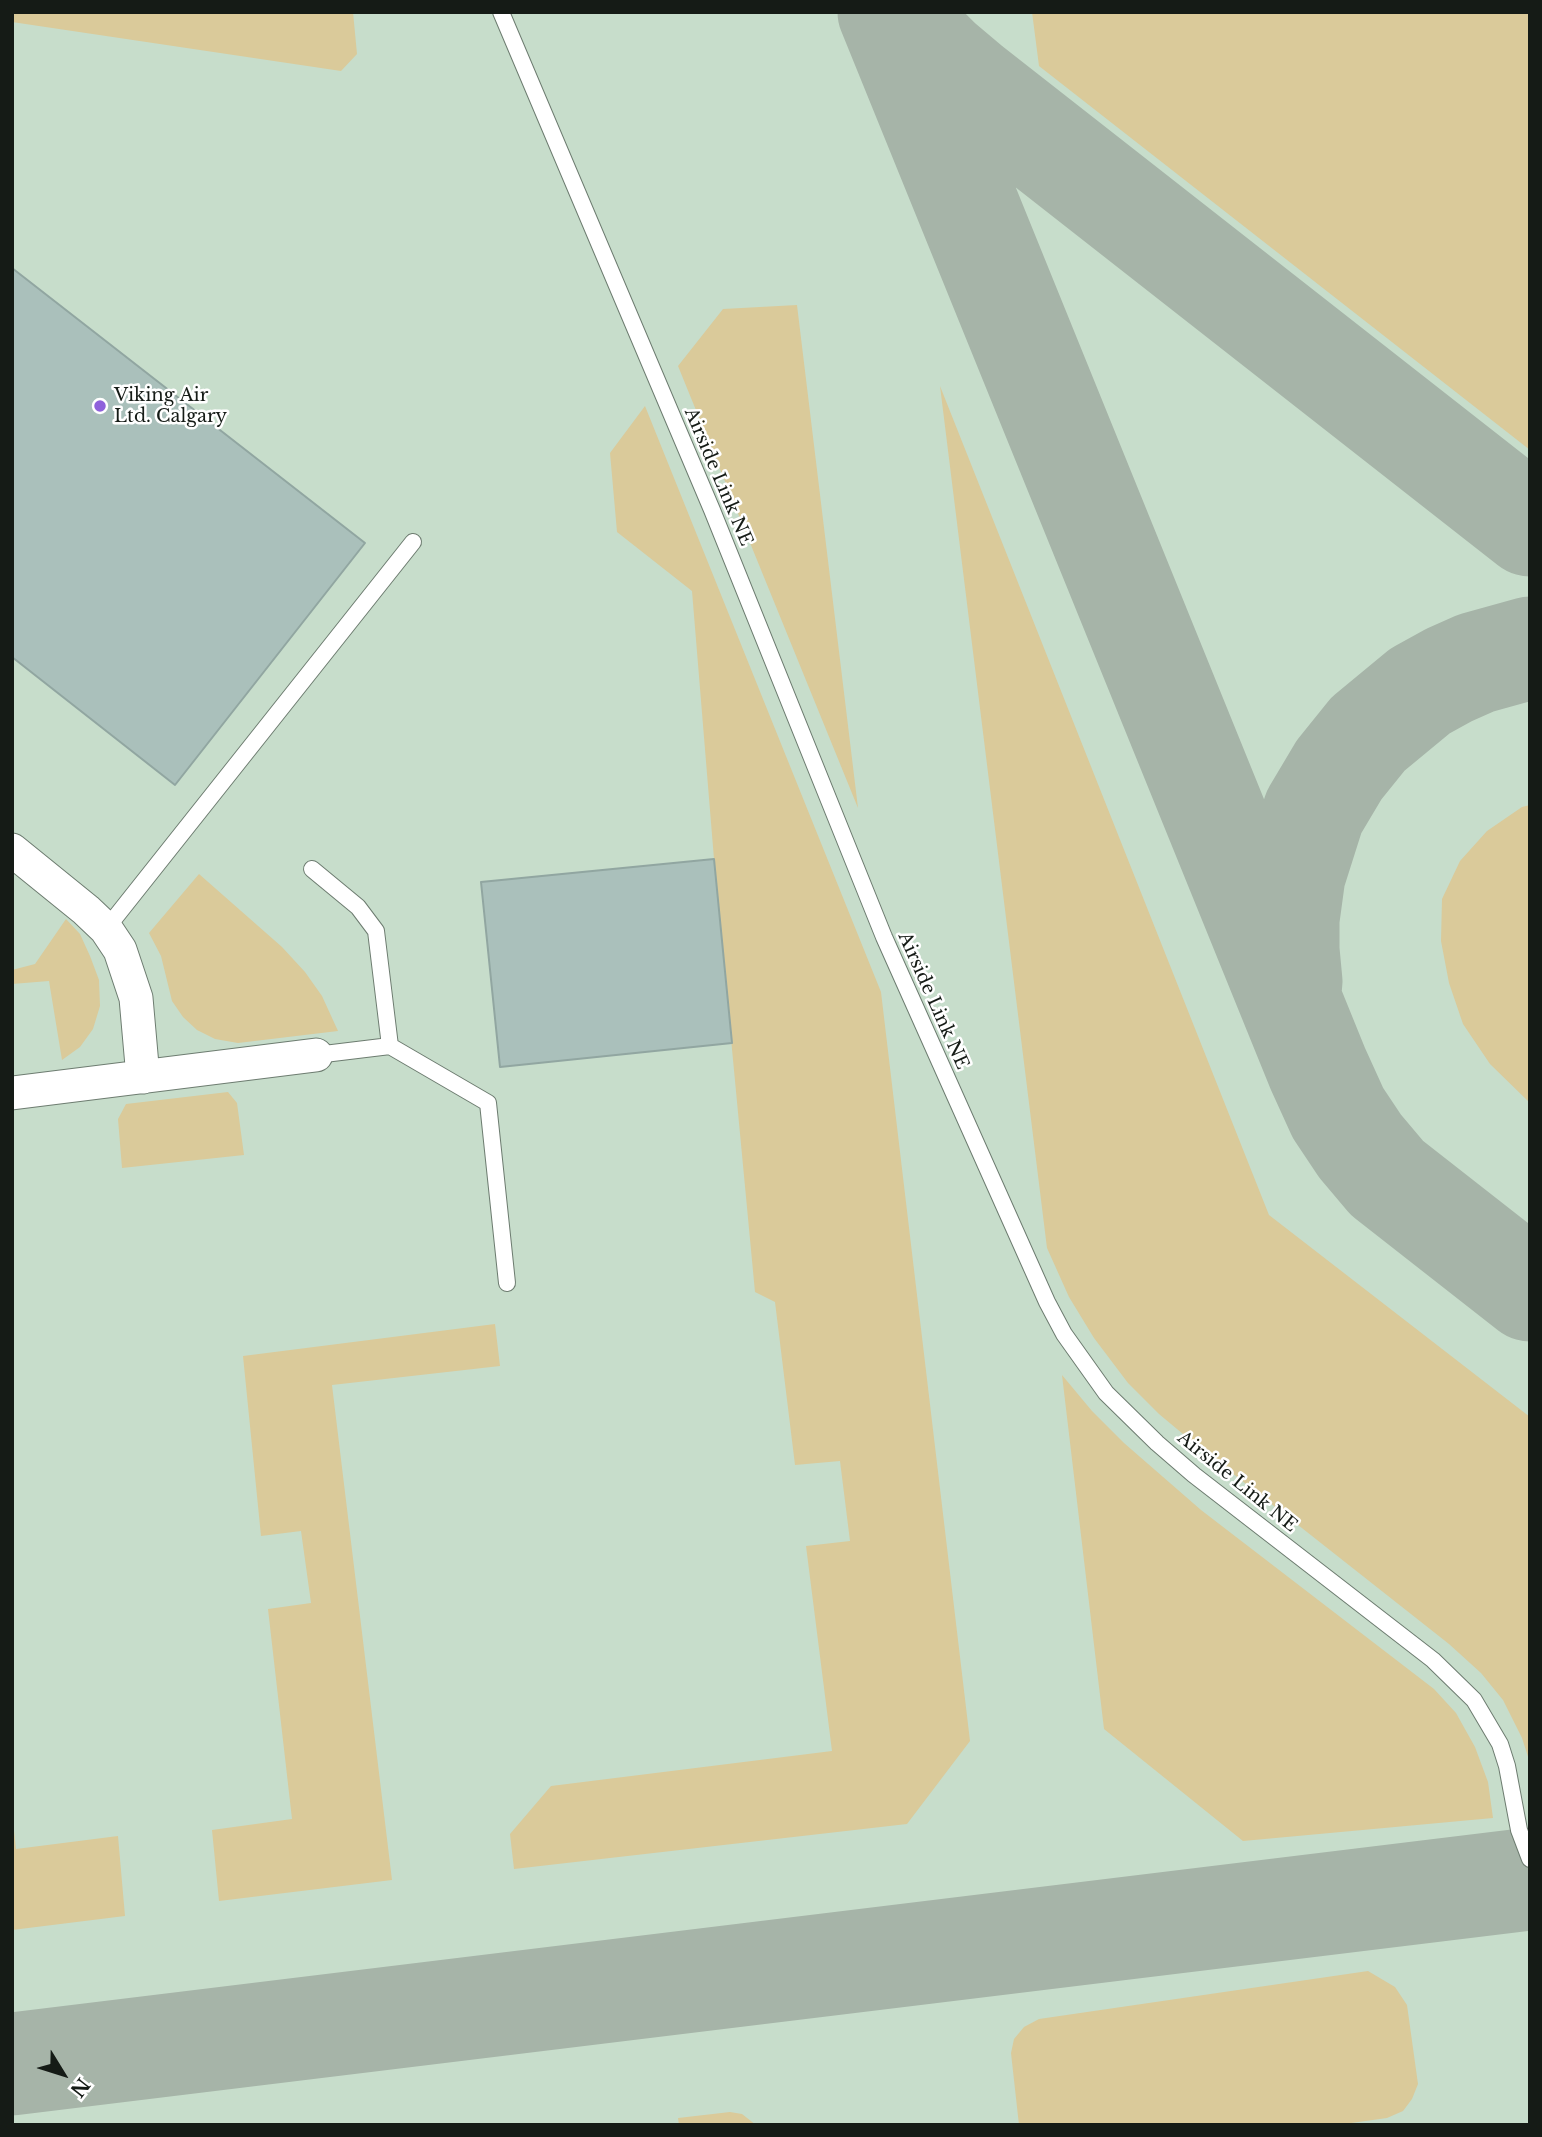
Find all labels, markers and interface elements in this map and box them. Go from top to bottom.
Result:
place label: Viking Air Ltd. Calgary [114,385,227,428]
marker: Viking Air Ltd. Calgary [92,398,108,414]
street label: Airside Link NE [679,405,757,549]
street label: Airside Link NE [893,929,973,1073]
street label: Airside Link NE [1173,1427,1301,1537]
north arrow [28,2039,98,2109]
text: N [65,2073,95,2101]

